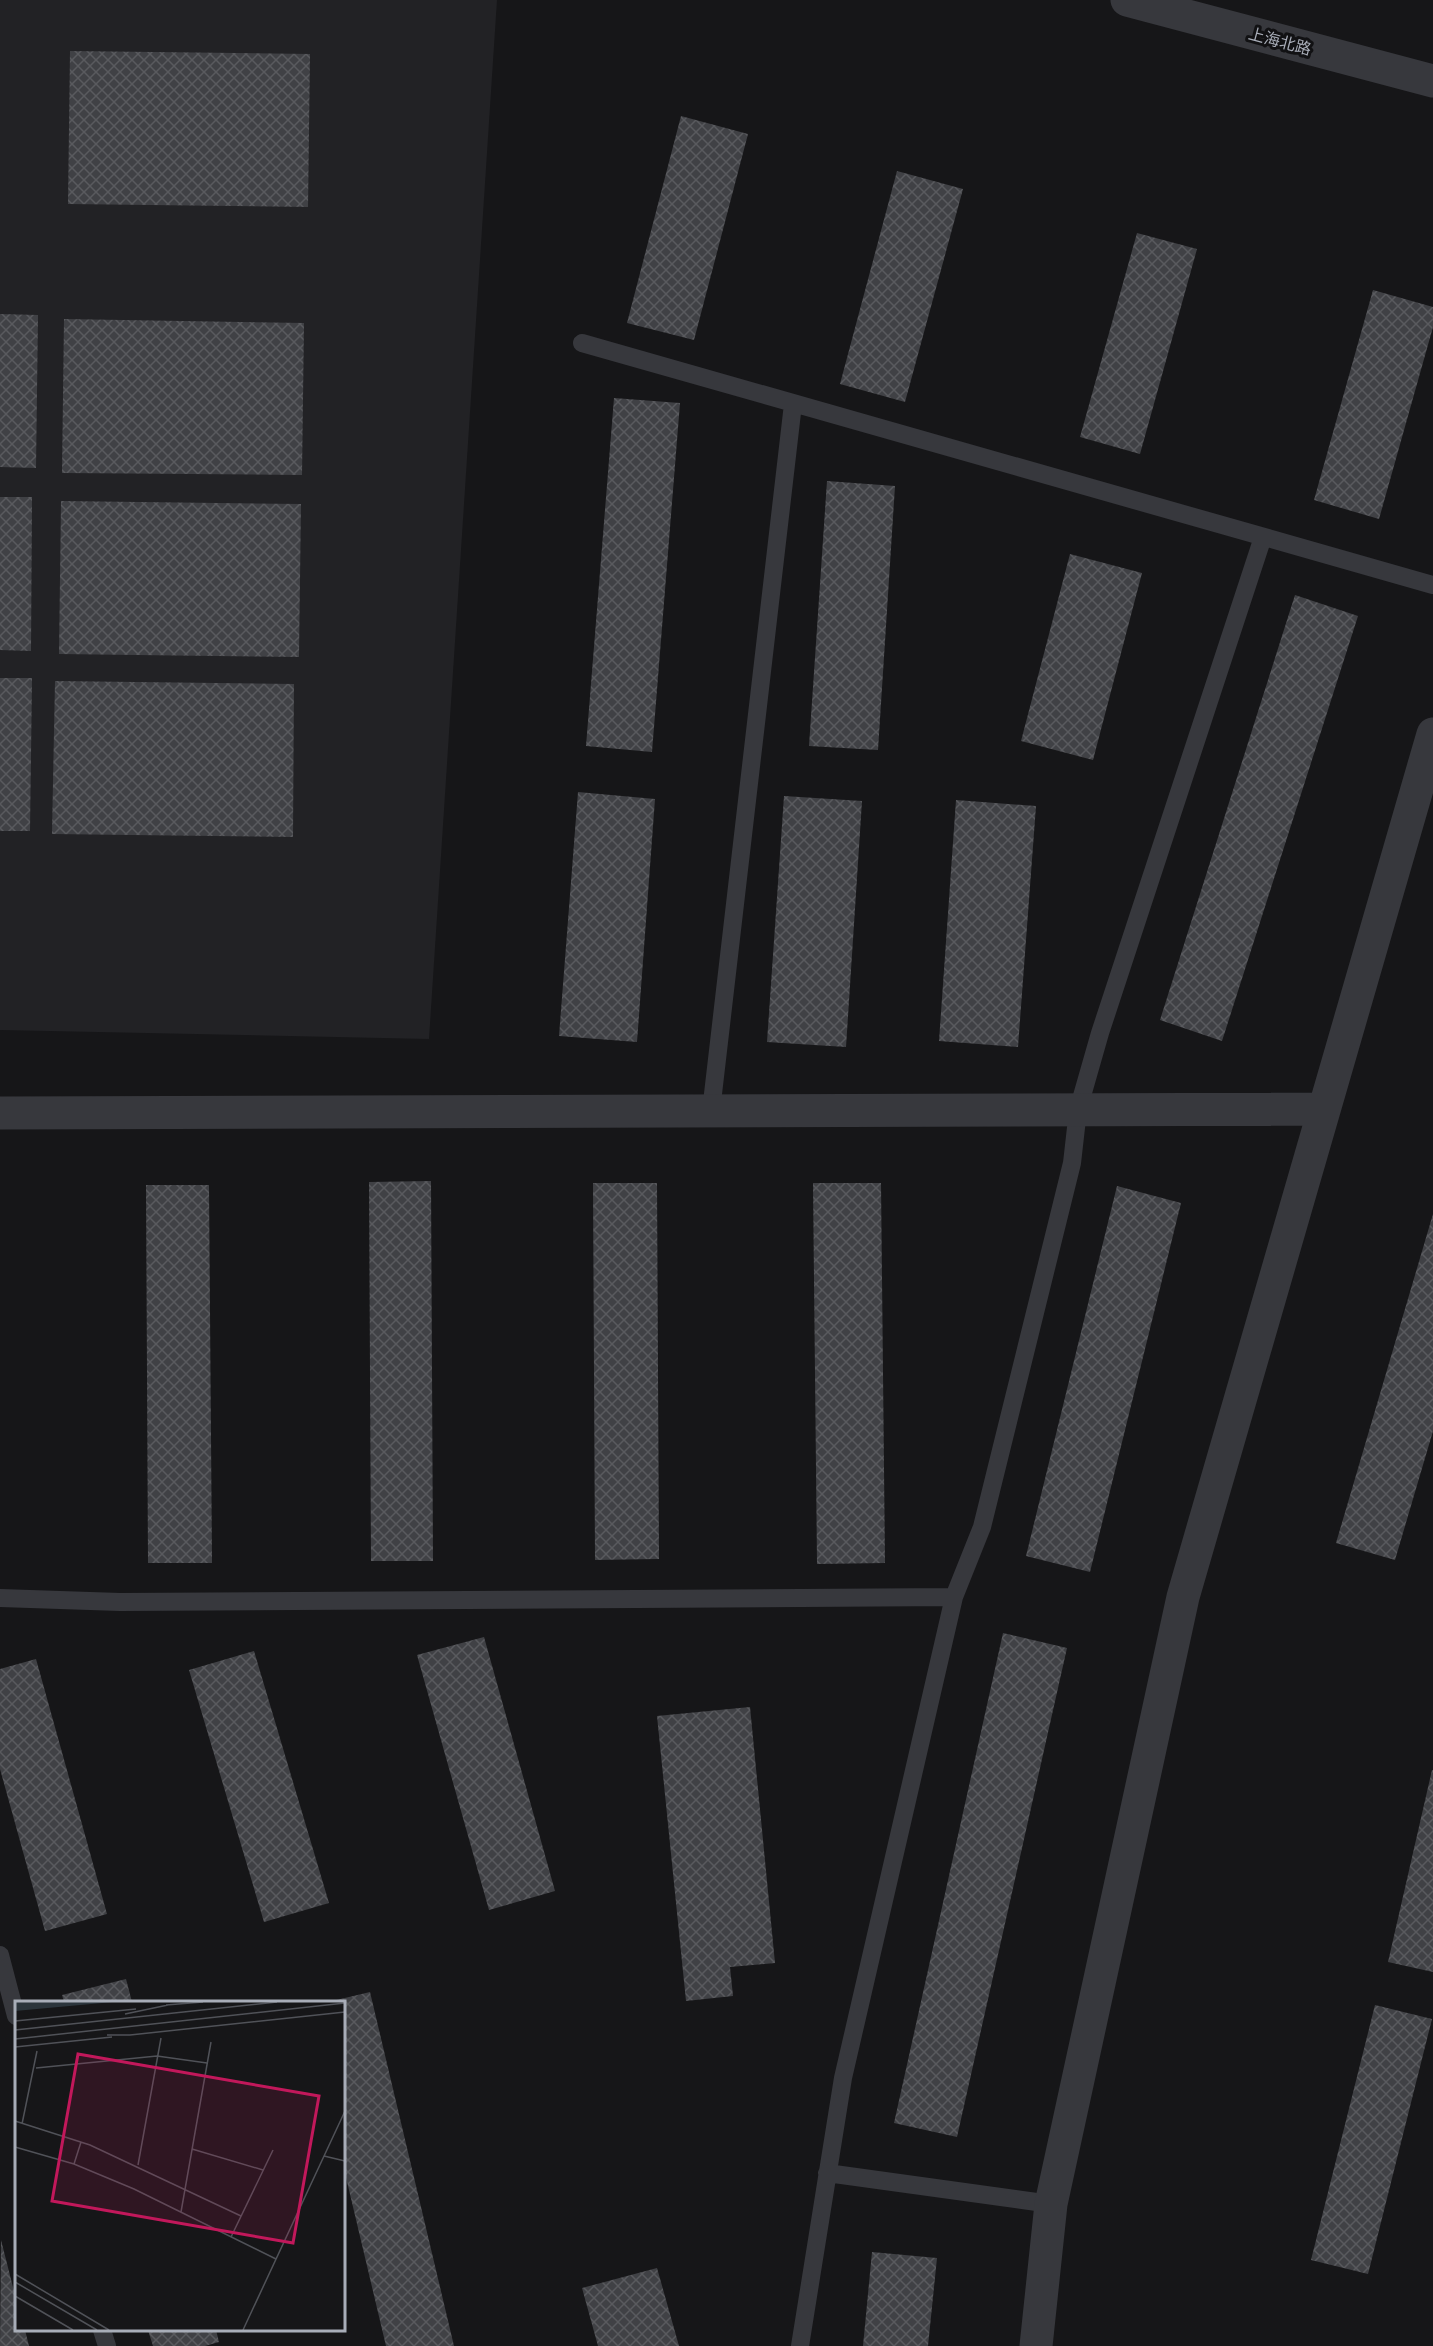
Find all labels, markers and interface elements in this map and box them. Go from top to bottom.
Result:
street label: 上海北路 [1246,22,1314,60]
inset map [15,2001,345,2331]

